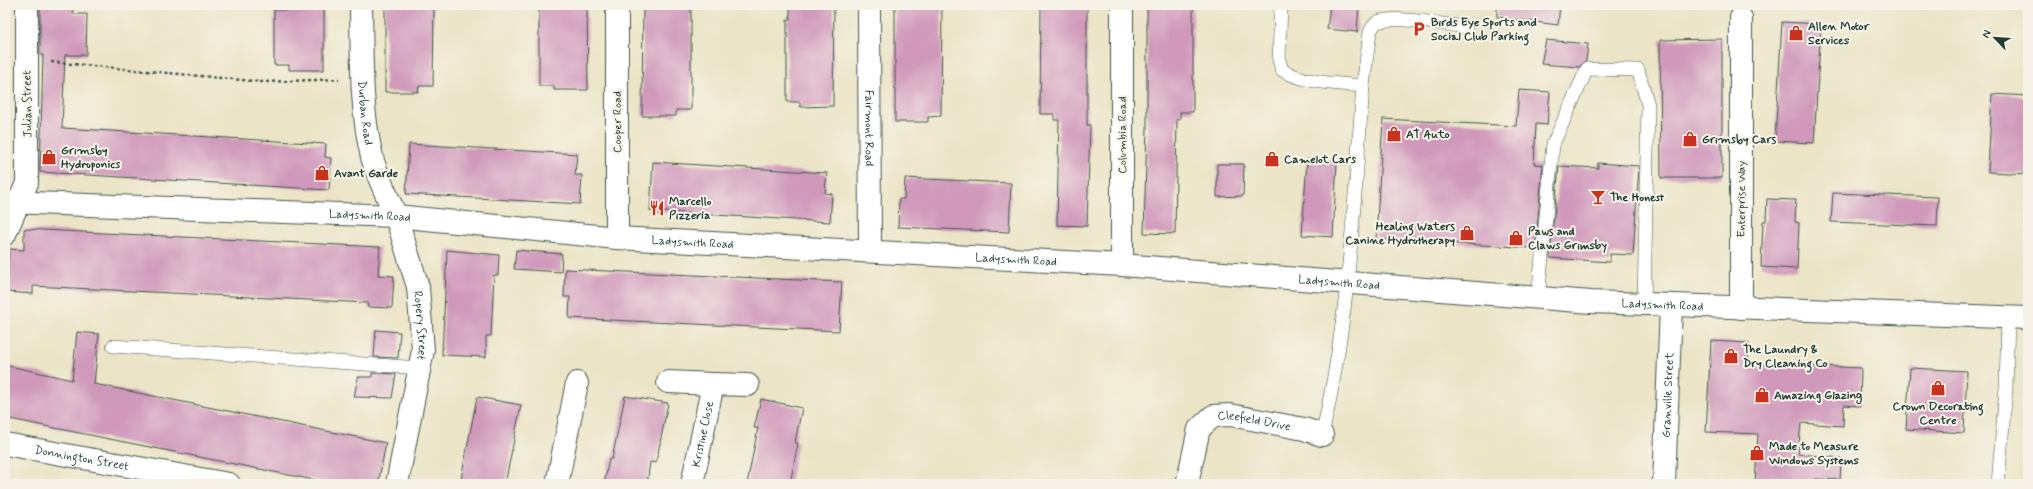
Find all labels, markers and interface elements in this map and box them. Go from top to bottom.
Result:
place label: Birds Eye Sports and Social Club Parking [1431,15,1537,46]
north arrow [1975,18,2015,58]
place label: Allen Motor Services [1808,19,1870,49]
parking icon: Birds Eye Sports and Social Club Parking [1410,20,1428,38]
shop icon: Allen Motor Services [1787,24,1805,42]
text: N [1979,28,1995,40]
street label: Julian Street [19,70,37,138]
street label: Durban Road [353,80,376,147]
street label: Fairmont Road [860,90,877,166]
street label: Cooper Road [610,91,626,153]
street label: Columbia Road [1115,96,1131,174]
shop icon: AT Auto [1385,125,1403,143]
place label: AT Auto [1406,127,1450,143]
shop icon: Grimsby Cars [1681,130,1699,148]
place label: Grimsby Cars [1702,132,1776,148]
place label: Grimsby Hydroponics [61,143,121,173]
shop icon: Grimsby Hydroponics [40,148,58,166]
shop icon: Camelot Cars [1263,150,1281,168]
place label: Camelot Cars [1284,152,1357,168]
street label: Enterprise Way [1734,161,1750,237]
shop icon: Avant Garde [313,164,331,182]
place label: Avant Garde [334,166,399,182]
bar icon: The Honest [1589,188,1607,206]
place label: The Honest [1610,190,1665,206]
place label: Marcello Pizzeria [669,194,712,224]
restaurant icon: Marcello Pizzeria [648,199,666,217]
street label: Ladysmith Road [328,207,411,226]
place label: Healing Waters Canine Hydrotherapy [1345,219,1455,249]
shop icon: Healing Waters Canine Hydrotherapy [1458,224,1476,242]
place label: Paws and Claws Grimsby [1528,224,1607,254]
shop icon: Paws and Claws Grimsby [1507,229,1525,247]
street label: Ladysmith Road [651,233,734,253]
street label: Ladysmith Road [975,250,1057,271]
street label: Ladysmith Road [1298,272,1381,294]
street label: Ropery Street [409,290,430,362]
street label: Ladysmith Road [1621,296,1704,315]
place label: The Laundry & Dry Cleaning Co [1743,342,1828,373]
shop icon: The Laundry & Dry Cleaning Co [1722,347,1740,365]
street label: Granville Street [1659,352,1678,438]
shop icon: Crown Decorating Centre [1929,379,1947,397]
shop icon: Amazing Glazing [1753,386,1771,404]
place label: Amazing Glazing [1774,388,1862,405]
place label: Crown Decorating Centre [1892,399,1984,429]
street label: Kristine Close [689,400,718,469]
street label: Cleefield Drive [1217,408,1292,435]
place label: Made to Measure Windows Systems [1768,439,1860,469]
street label: Donnington Street [33,442,130,475]
shop icon: Made to Measure Windows Systems [1748,444,1766,462]

